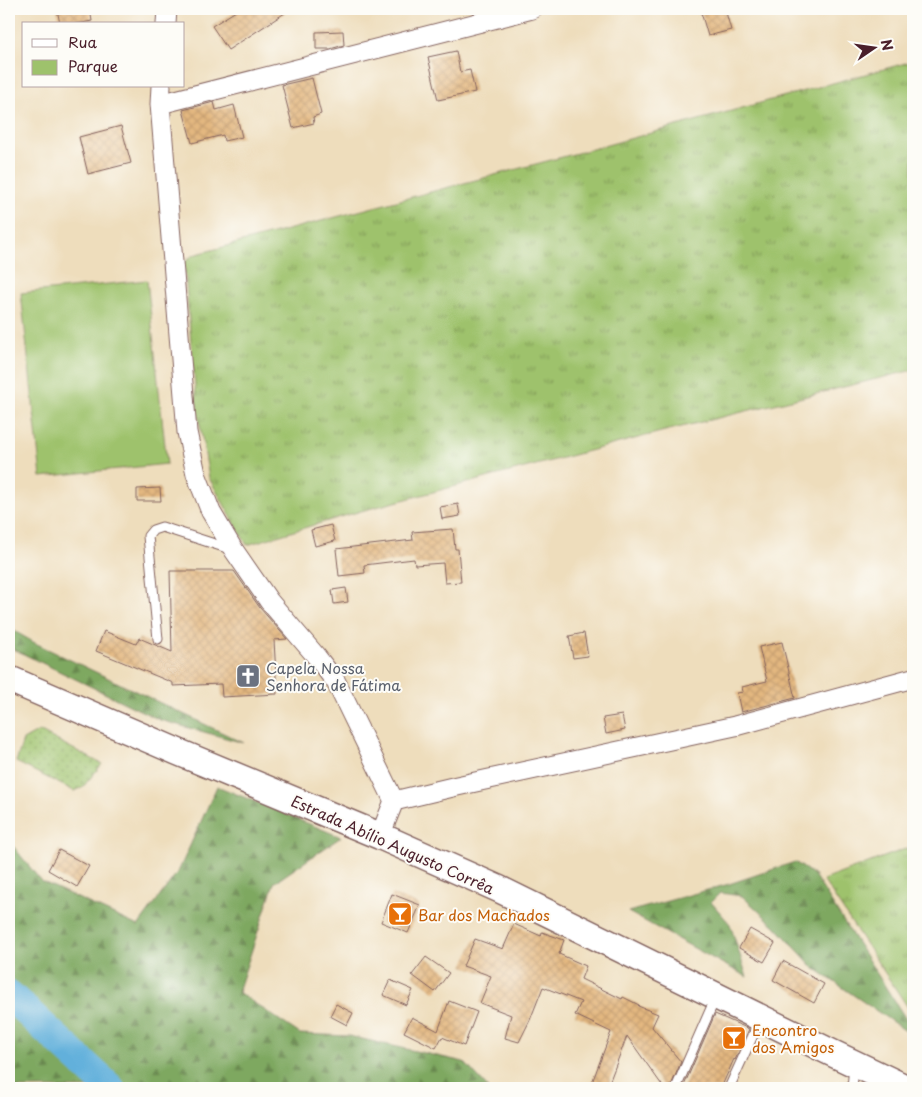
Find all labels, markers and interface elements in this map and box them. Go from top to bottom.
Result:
legend [22,22,185,88]
north arrow [850,22,900,72]
text: Rua [68,30,97,53]
text: N [876,37,899,53]
text: Parque [68,54,118,77]
place label: Capela Nossa Senhora de Fátima [266,656,401,696]
church icon: Capela Nossa Senhora de Fátima [235,663,261,689]
street label: Estrada Abílio Augusto Corrêa [288,789,499,900]
bar icon: Bar dos Machados [387,901,413,927]
place label: Bar dos Machados [418,903,550,926]
place label: Encontro dos Amigos [752,1018,834,1058]
bar icon: Encontro dos Amigos [721,1025,747,1051]

